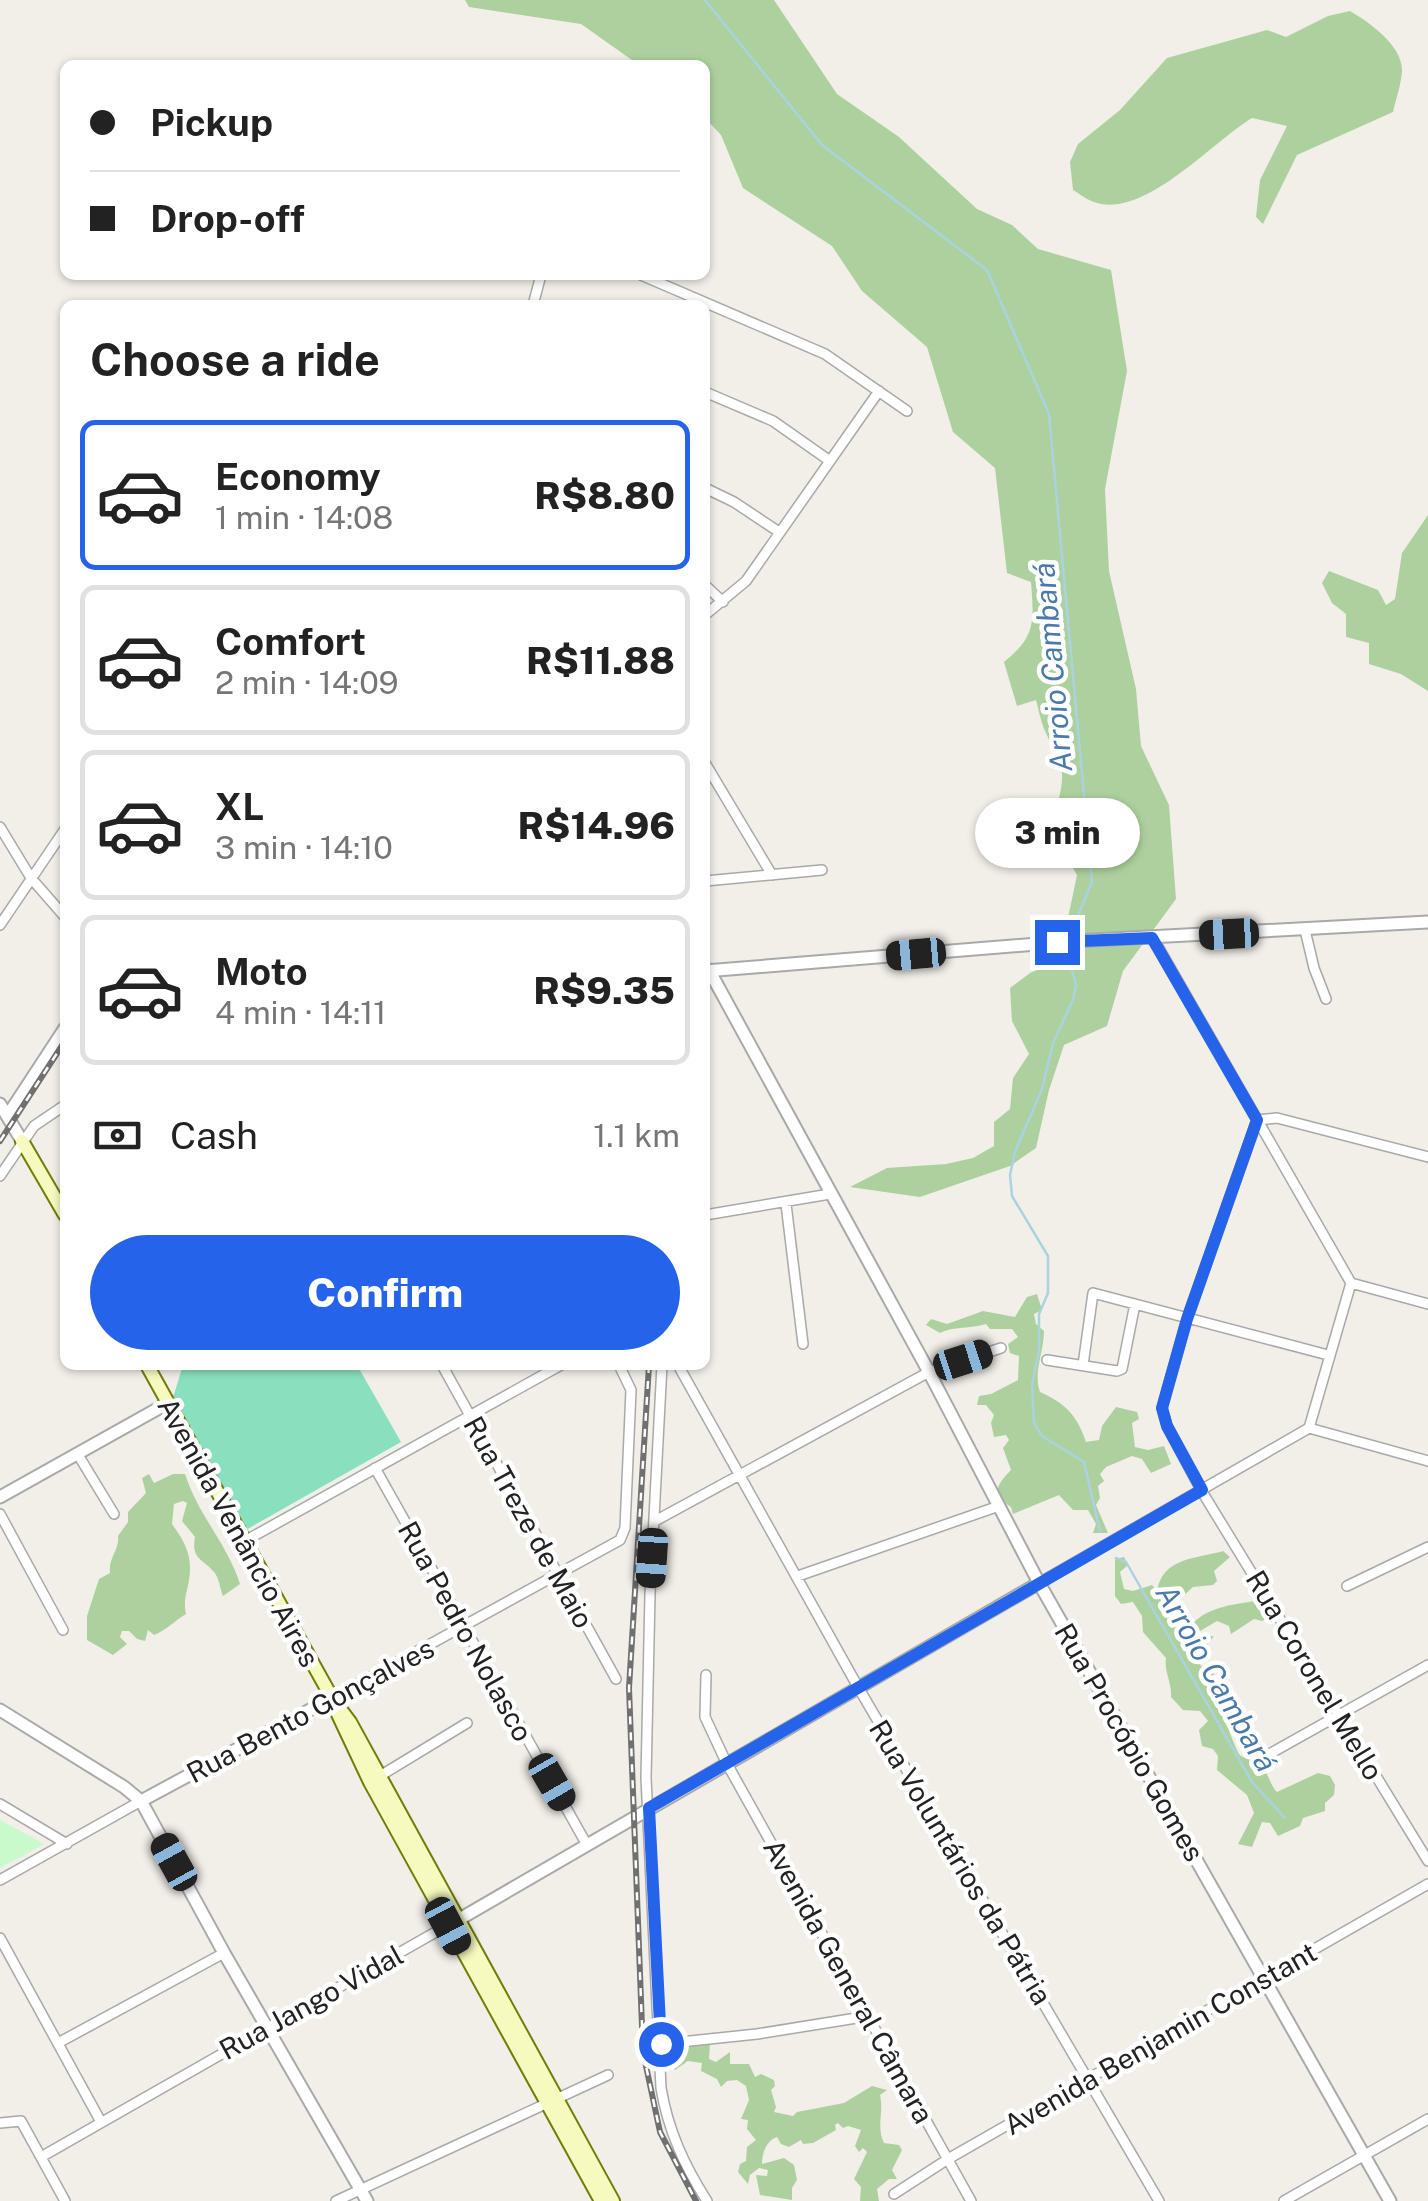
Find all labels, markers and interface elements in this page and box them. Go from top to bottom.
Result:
text: Pickup [150,100,273,145]
text: Drop-off [150,196,305,241]
text: Choose a ride [90,333,380,386]
icon: car [95,450,185,540]
text: Economy [215,454,381,499]
text: R$8.80 [534,473,675,518]
text: 1 min · 14:08 [215,499,393,536]
water label: Arroio Cambará [1025,560,1079,774]
icon: car [95,615,185,705]
text: Comfort [215,619,366,664]
text: R$11.88 [526,638,675,683]
text: 2 min · 14:09 [215,664,399,701]
icon: car [95,780,185,870]
text: XL [215,784,264,829]
callout: 3 min [974,797,1140,867]
text: R$14.96 [518,803,675,848]
text: 3 min [1015,814,1100,851]
text: 3 min · 14:10 [215,829,393,866]
car [1198,917,1260,951]
route end [1035,920,1080,965]
car [885,936,947,972]
icon: car [95,945,185,1035]
text: Moto [215,949,308,994]
text: R$9.35 [533,968,675,1013]
text: 4 min · 14:11 [215,994,386,1031]
icon: cash [90,1108,145,1163]
text: Cash [170,1113,258,1158]
text: 1.1 km [593,1117,680,1154]
button: Confirm [90,1235,680,1350]
car [930,1336,996,1384]
street label: Avenida Venâncio Aires [151,1392,327,1672]
street label: Rua Treze de Maio [457,1410,601,1634]
street label: Rua Pedro Nolasco [392,1515,540,1747]
car [635,1527,669,1589]
street label: Rua Coronel Mello [1239,1564,1391,1786]
water label: Arroio Cambará [1149,1578,1285,1778]
street label: Rua Procópio Gomes [1048,1617,1212,1867]
street label: Rua Bento Gonçalves [181,1631,439,1789]
street label: Rua Voluntários da Pátria [863,1714,1059,2010]
car [524,1749,580,1815]
car [146,1828,202,1896]
street label: Avenida General Câmara [757,1833,941,2129]
car [421,1892,475,1960]
street label: Avenida Benjamin Constant [998,1935,1322,2141]
street label: Rua Jango Vidal [213,1938,409,2066]
route start [639,2022,684,2067]

